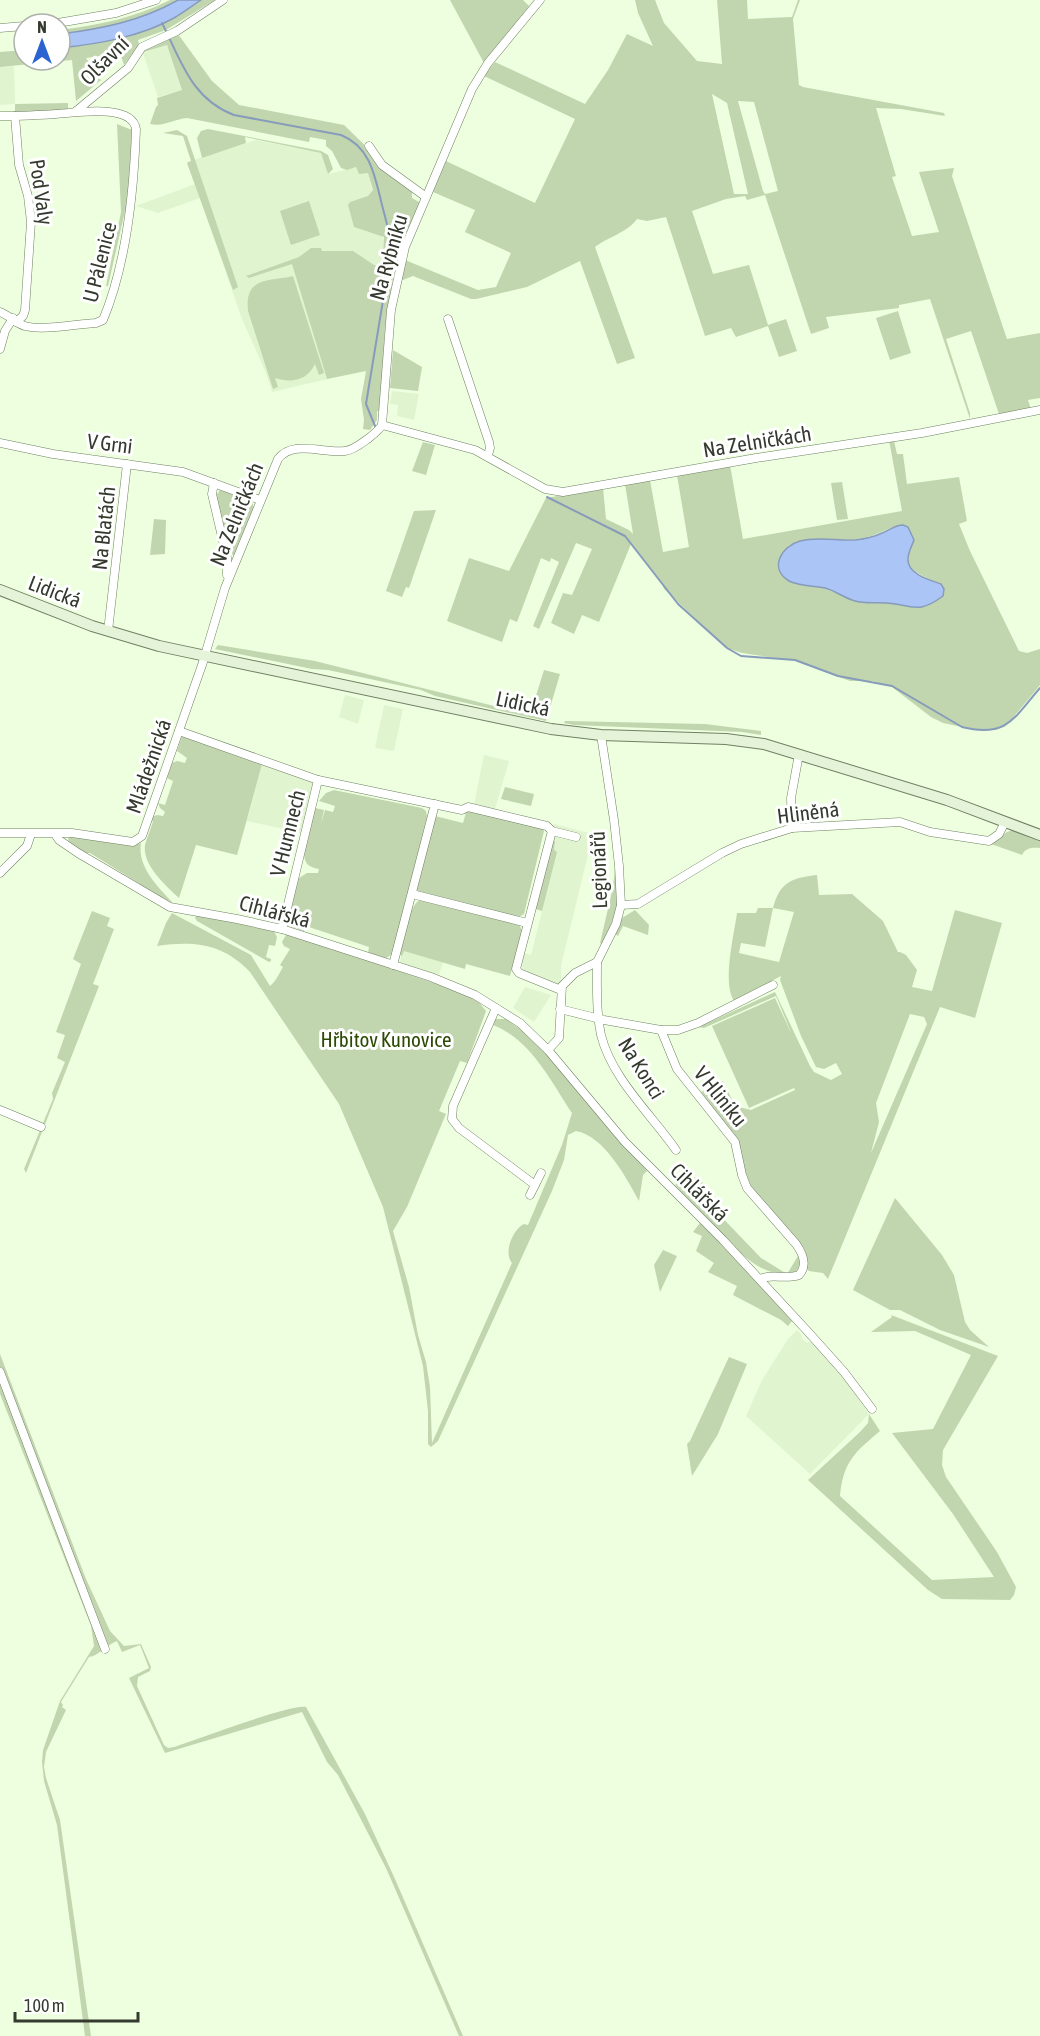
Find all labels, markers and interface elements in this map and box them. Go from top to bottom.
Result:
north arrow [12,12,72,72]
text: N [37,18,47,36]
street label: Olšavní [75,31,133,89]
street label: Pod Valy [26,158,59,227]
street label: Na Rybníku [364,211,412,303]
street label: U Pálenice [77,219,121,305]
street label: Na Zelničkách [701,421,813,461]
street label: V Grni [86,428,134,458]
street label: Na Zelničkách [204,459,268,569]
street label: Na Blatách [87,485,119,571]
street label: Lidická [25,570,85,612]
street label: Lidická [494,686,552,720]
street label: Mládežnická [121,716,175,816]
street label: V Humnech [265,787,309,879]
street label: Hliněná [776,796,840,828]
street label: Legionářů [585,831,611,909]
street label: Cihlářská [237,890,313,932]
park label: Hřbitov Kunovice [320,1027,452,1051]
street label: Na Konci [614,1033,670,1103]
street label: V Hliníku [690,1061,752,1131]
street label: Cihlářská [666,1158,734,1226]
scale bar [15,1985,138,2023]
text: 100 m [24,1995,65,2016]

